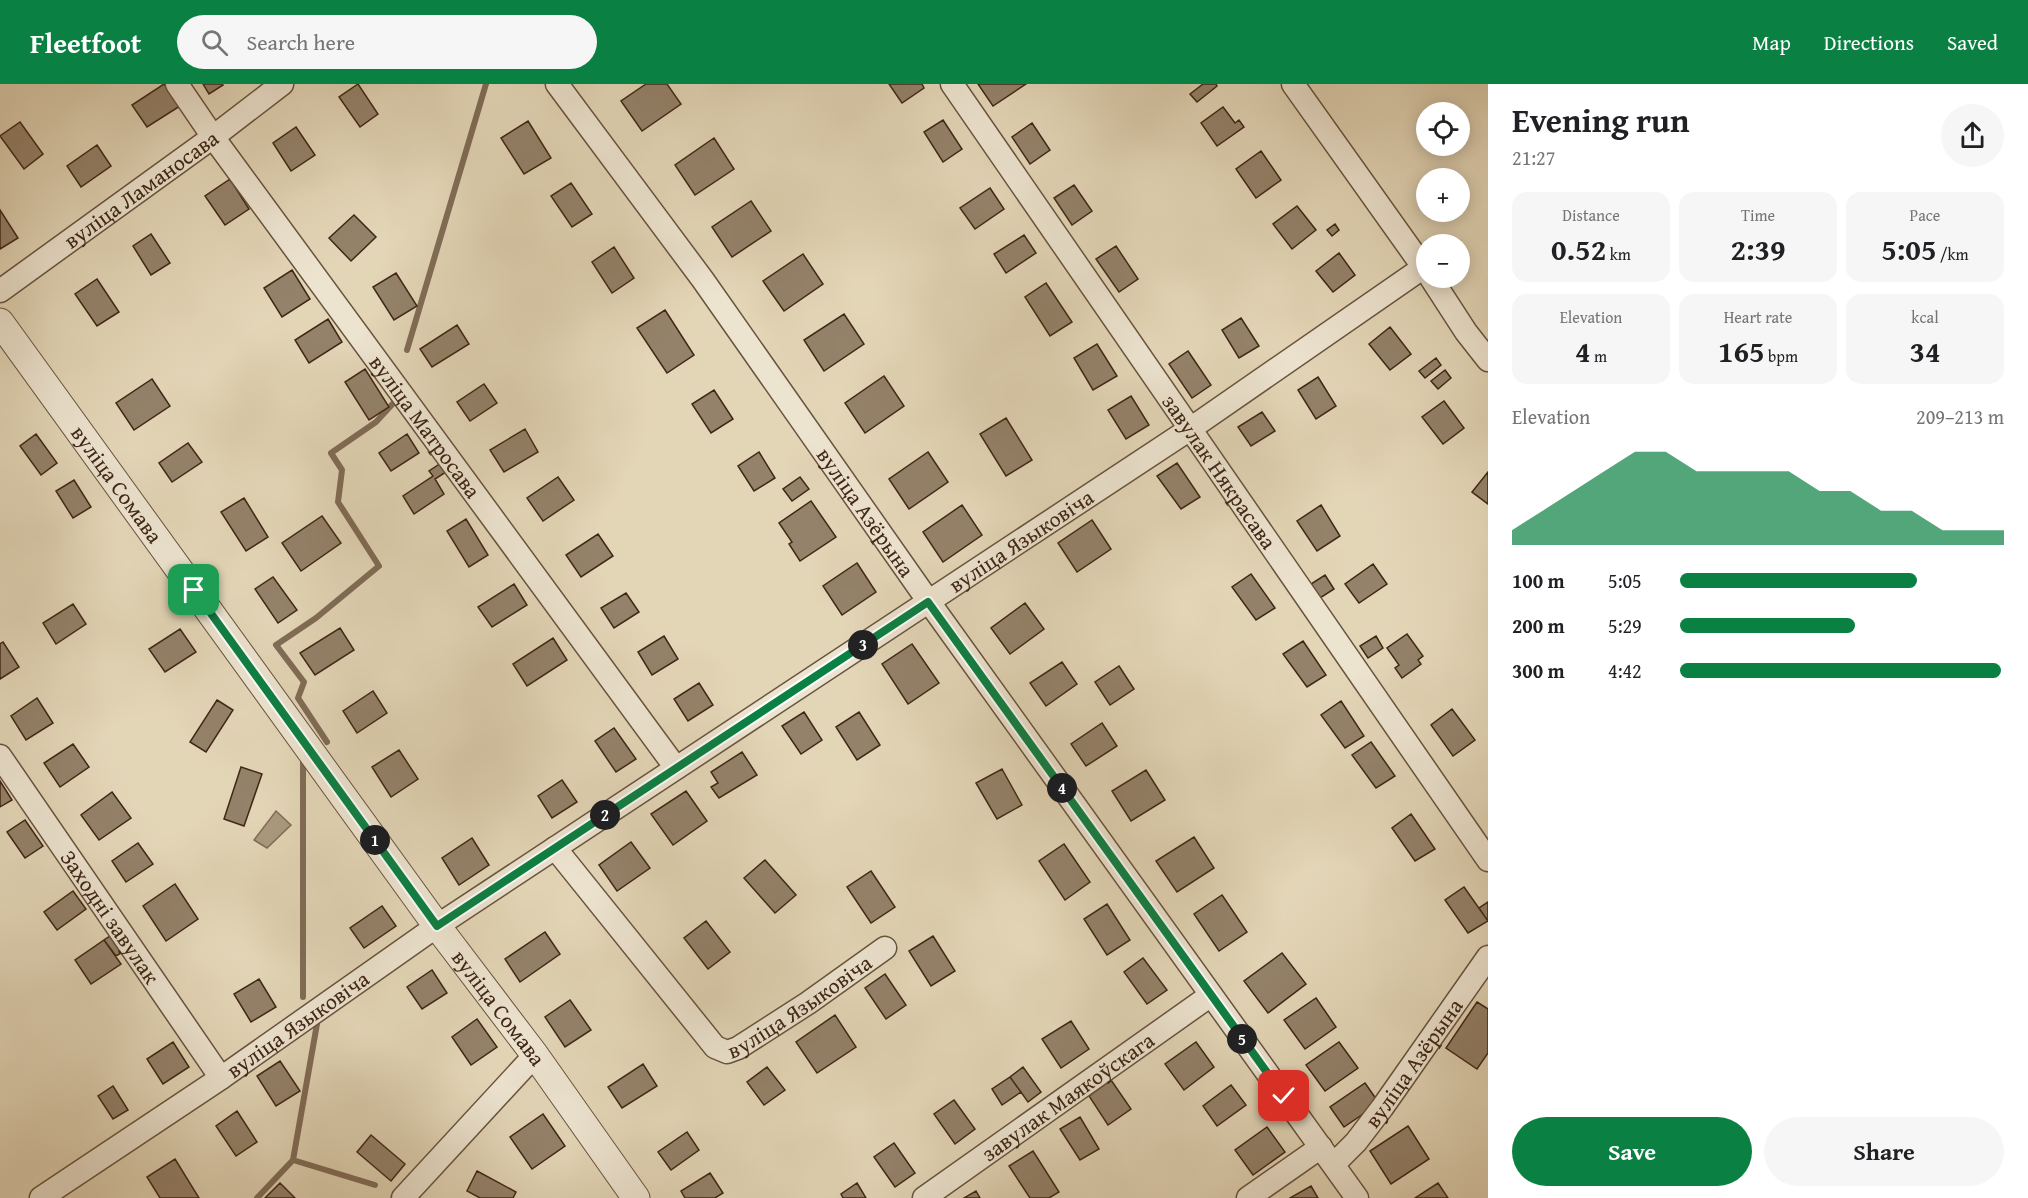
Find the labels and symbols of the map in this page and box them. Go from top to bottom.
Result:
street label: вуліца Ламаносава [57,122,225,256]
street label: вуліца Матросава [362,348,489,505]
street label: завулак Някрасава [1155,388,1285,556]
street label: вуліца Сомава [64,418,171,550]
street label: вуліца Азёрына [809,441,923,584]
street label: вуліца Языковіча [942,481,1100,600]
pin [168,564,219,615]
pin: 3 [848,630,878,660]
pin: 4 [1047,773,1077,803]
pin: 2 [590,800,620,830]
pin: 1 [360,825,390,855]
street label: Заходні завулак [53,843,168,991]
street label: вуліца Сомава [444,943,554,1073]
street label: вуліца Языковіча [723,946,879,1066]
street label: вуліца Языковіча [220,962,376,1086]
street label: вуліца Азёрына [1357,991,1471,1134]
street label: завулак Маякоўскага [975,1024,1161,1169]
pin: 5 [1227,1024,1257,1054]
pin [1258,1070,1309,1121]

